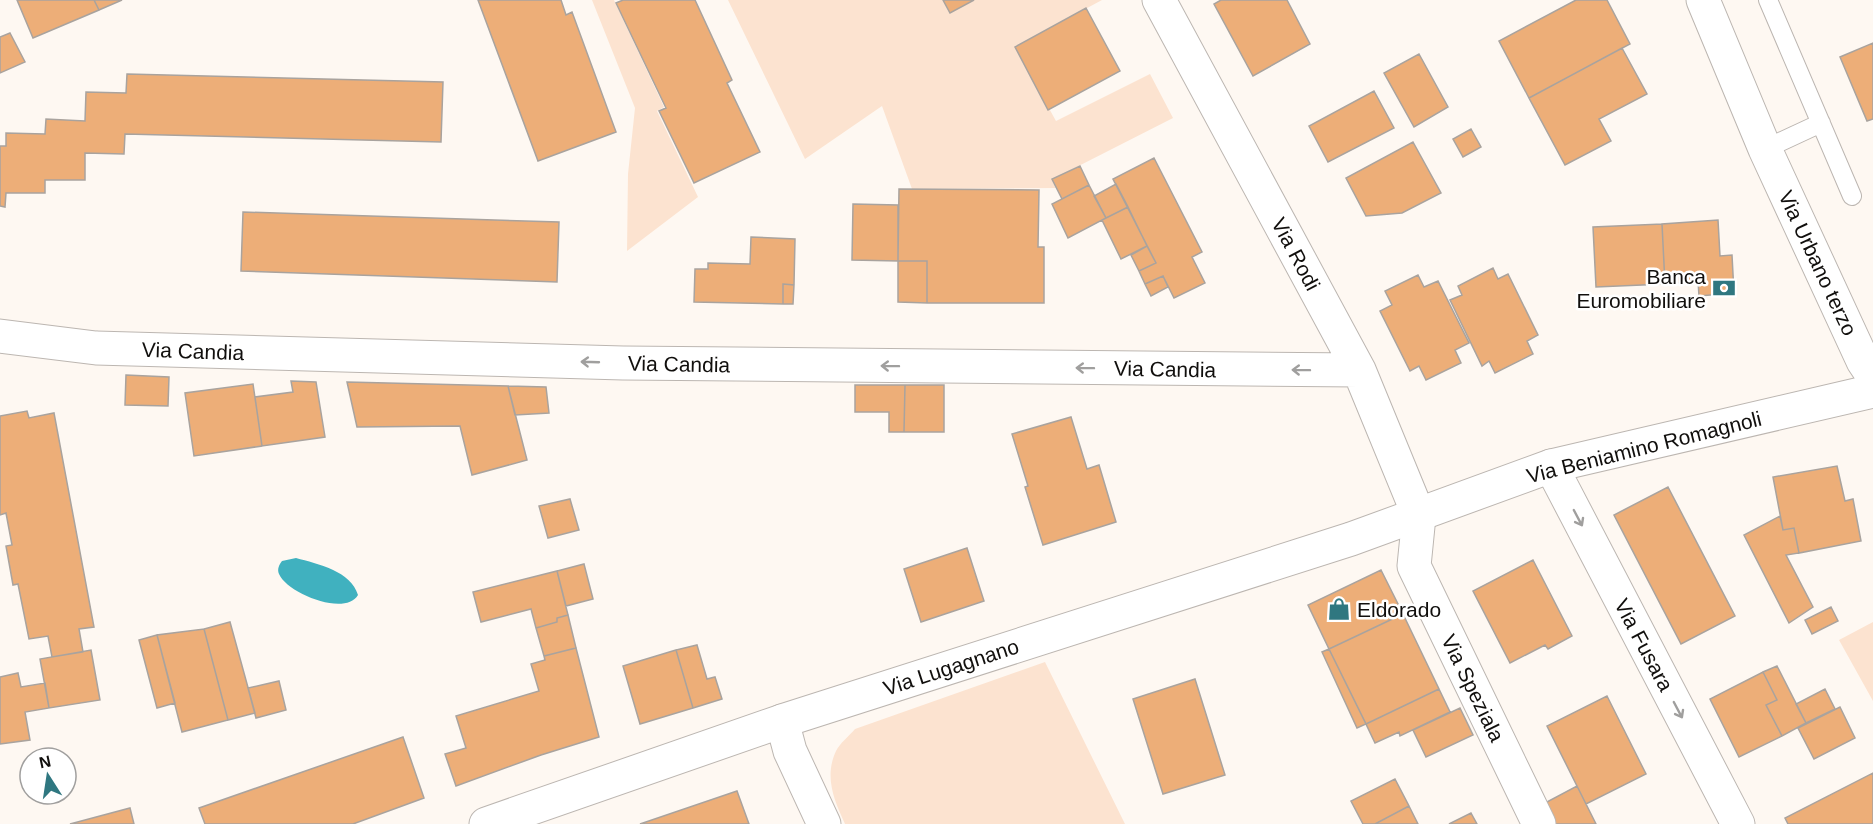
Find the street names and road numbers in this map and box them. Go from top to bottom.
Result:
street label: Via Urbano terzo [1774,187,1862,339]
street label: Via Rodi [1267,214,1325,294]
street label: Via Candia [141,338,245,364]
street label: Via Candia [628,352,731,376]
street label: Via Candia [1114,357,1217,381]
street label: Via Beniamino Romagnoli [1524,407,1764,487]
street label: Via Fusara [1610,595,1678,695]
street label: Via Speziala [1437,631,1509,746]
street label: Via Lugagnano [880,634,1022,700]

